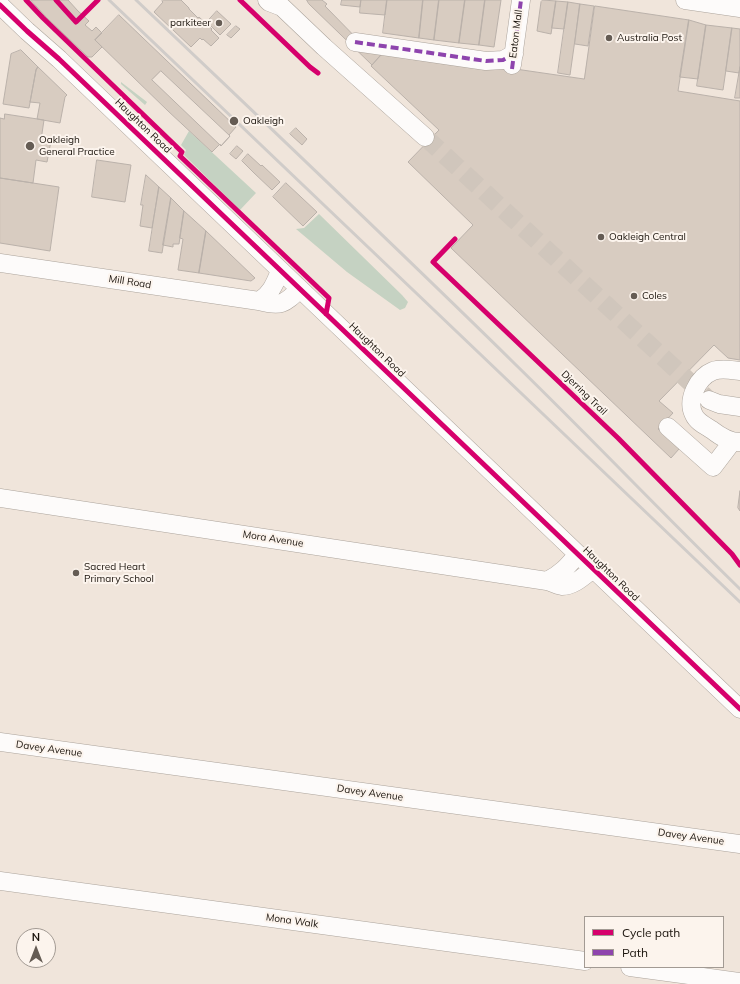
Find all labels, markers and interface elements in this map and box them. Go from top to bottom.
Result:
street label: Eaton Mall [507,9,525,59]
place label: parkiteer [170,17,211,29]
marker: parkiteer [214,18,224,28]
place label: Australia Post [617,32,682,44]
marker: Australia Post [604,33,614,43]
street label: Haughton Road [112,96,174,156]
marker: Oakleigh [228,115,240,127]
place label: Oakleigh [243,115,284,127]
place label: Oakleigh General Practice [39,134,115,158]
marker: Oakleigh General Practice [24,140,36,152]
place label: Oakleigh Central [609,231,686,243]
marker: Oakleigh Central [596,232,606,242]
street label: Mill Road [108,273,152,291]
place label: Coles [642,290,667,302]
marker: Coles [629,291,639,301]
street label: Haughton Road [346,320,408,380]
street label: Djerring Trail [559,368,609,418]
street label: Mora Avenue [242,528,304,550]
street label: Haughton Road [580,544,642,604]
place label: Sacred Heart Primary School [84,561,154,584]
marker: Sacred Heart Primary School [71,568,81,578]
street label: Davey Avenue [15,738,83,760]
street label: Davey Avenue [336,782,404,804]
street label: Davey Avenue [657,826,725,848]
street label: Mona Walk [265,911,319,931]
legend [584,916,724,968]
text: Cycle path [622,925,680,940]
north arrow [16,928,56,968]
text: N [32,930,40,944]
text: Path [622,945,648,960]

